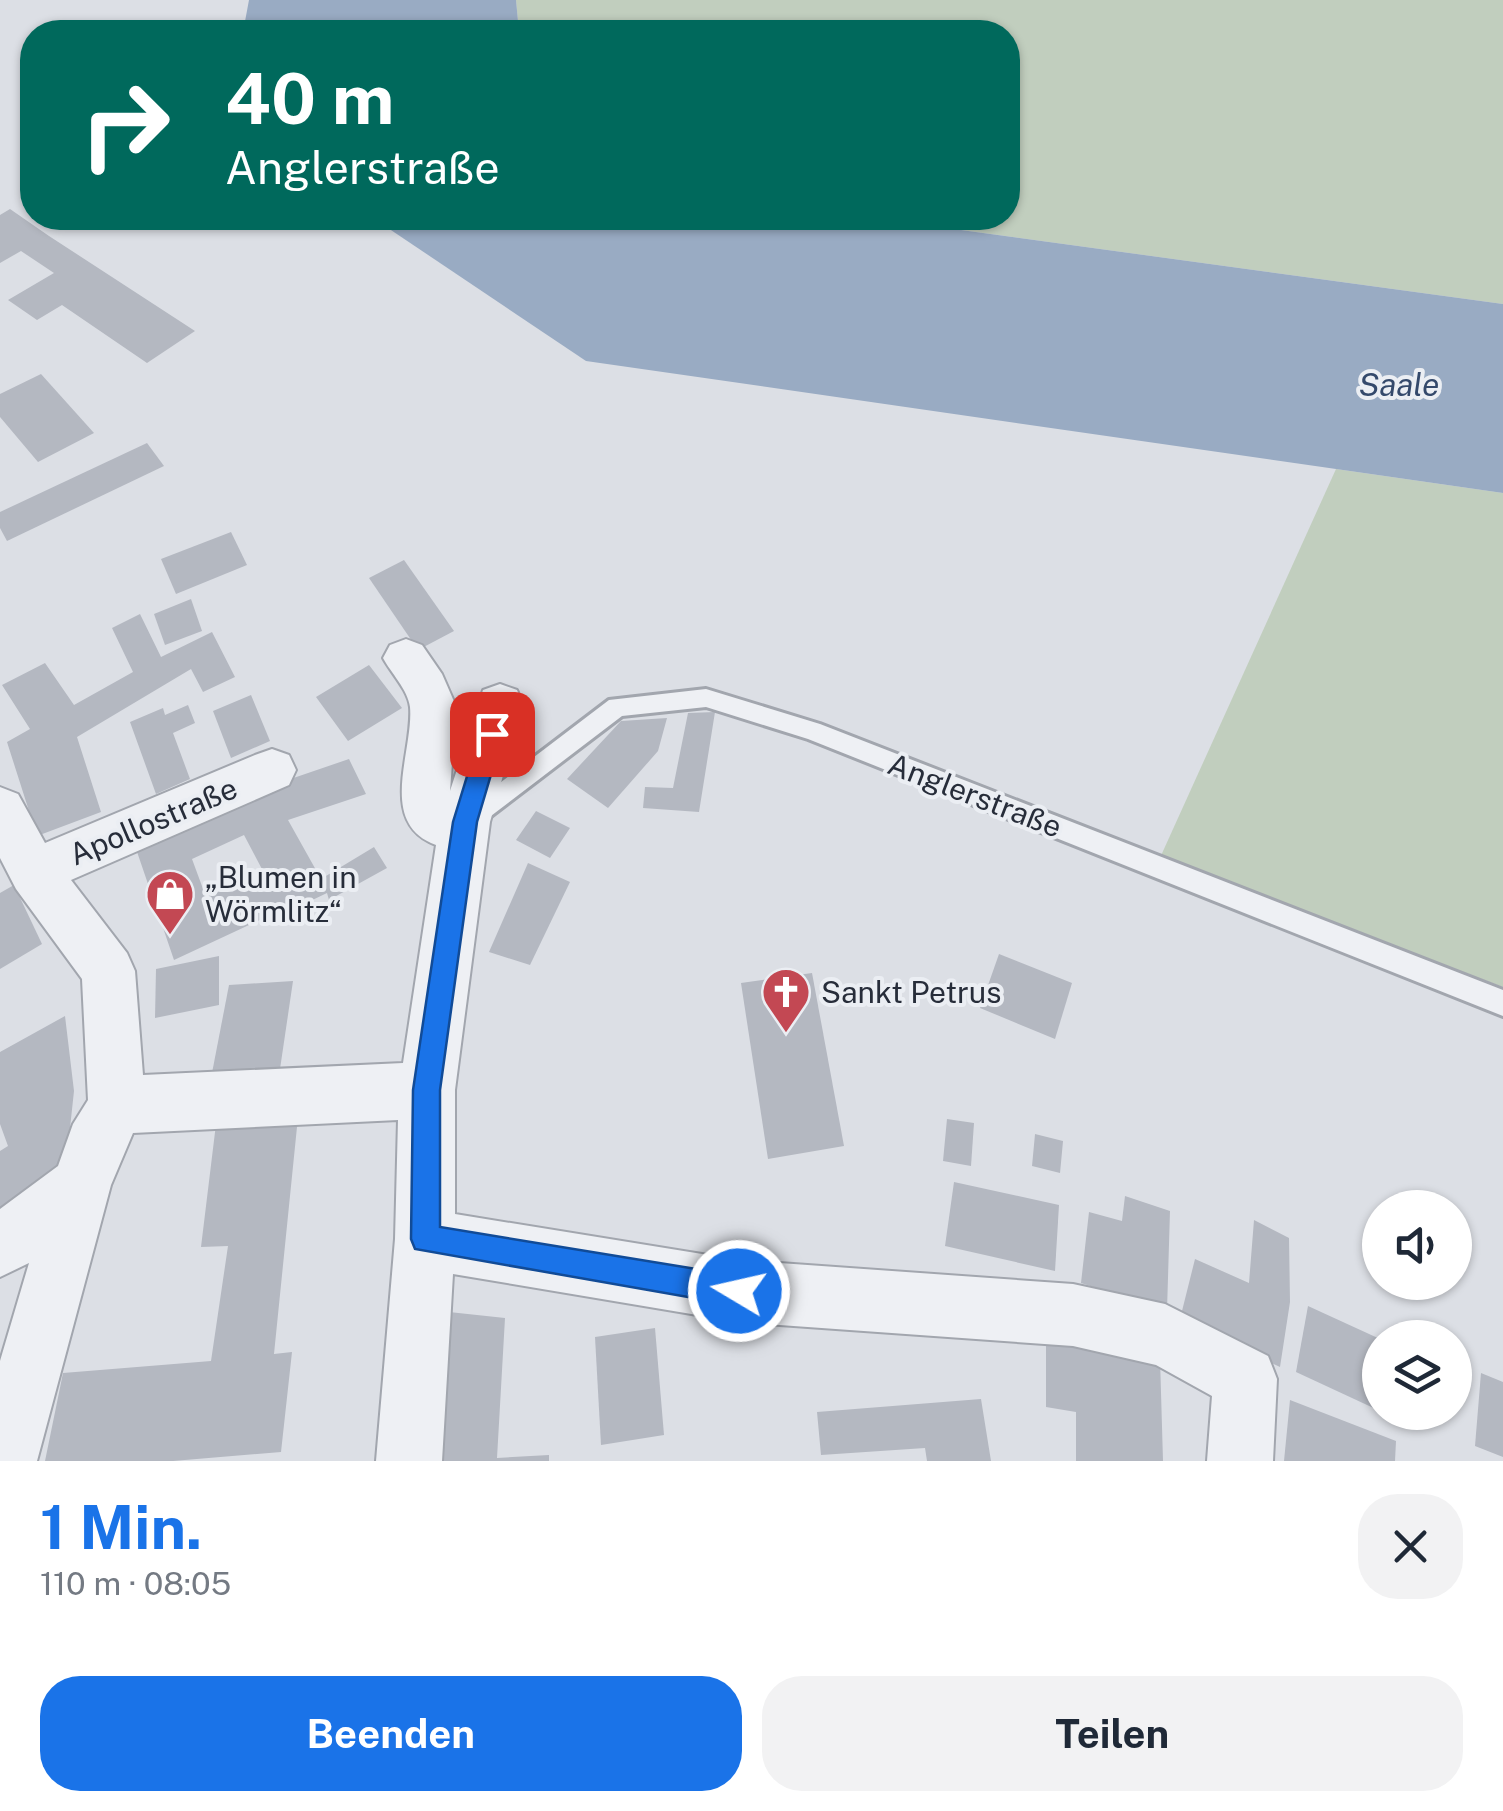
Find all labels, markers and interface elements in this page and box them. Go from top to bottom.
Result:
text: 40 m [225,57,395,140]
icon: right [60,60,190,190]
text: Anglerstraße [225,141,500,194]
water label: Saale [1358,366,1440,403]
pin [450,692,535,777]
icon: arrive [465,707,520,762]
street label: Anglerstraße [883,745,1067,845]
street label: Apollostraße [64,769,242,873]
place label: „Blumen in Wörmlitz“ [205,859,357,929]
shop icon: „Blumen in Wörmlitz“ [144,868,196,936]
church icon: Sankt Petrus [760,966,812,1034]
place label: Sankt Petrus [821,974,1001,1010]
map controls [1362,1190,1472,1430]
button: sound [1362,1190,1472,1300]
position arrow [687,1239,791,1343]
button: layers [1362,1320,1472,1430]
text: 1 Min. [40,1492,202,1563]
button: close [1358,1494,1463,1599]
text: 110 m · 08:05 [40,1565,231,1602]
button: Beenden [40,1676,742,1791]
button: Teilen [762,1676,1463,1791]

